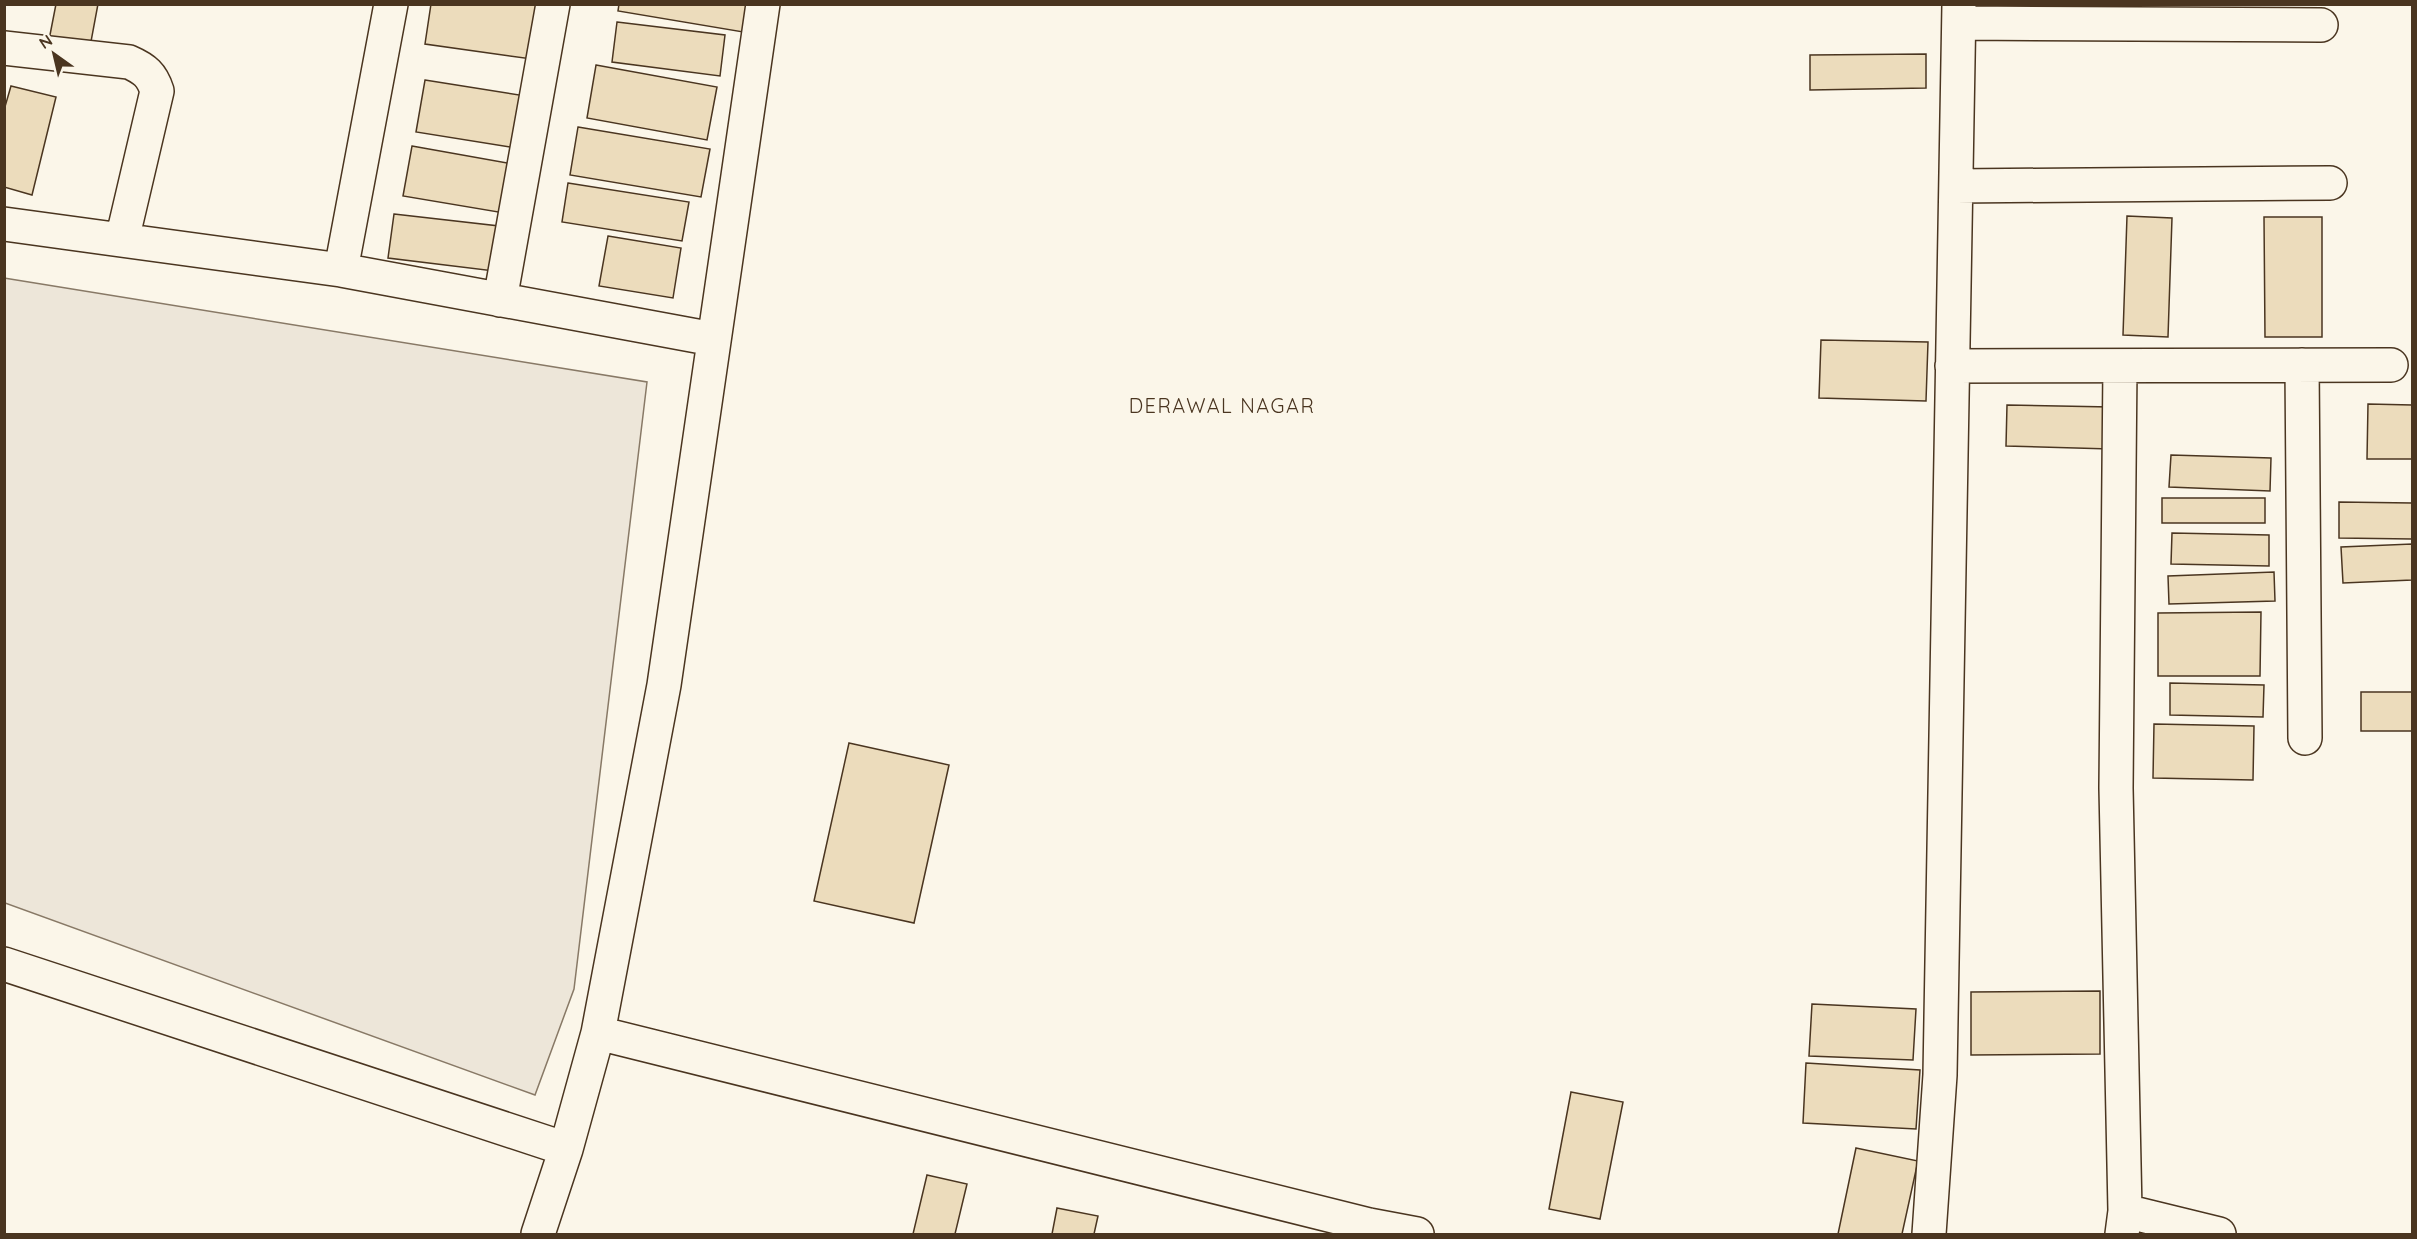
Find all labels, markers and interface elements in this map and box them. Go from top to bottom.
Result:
north arrow [24,24,84,84]
text: N [35,30,56,53]
district label: DERAWAL NAGAR [1129,393,1315,418]

